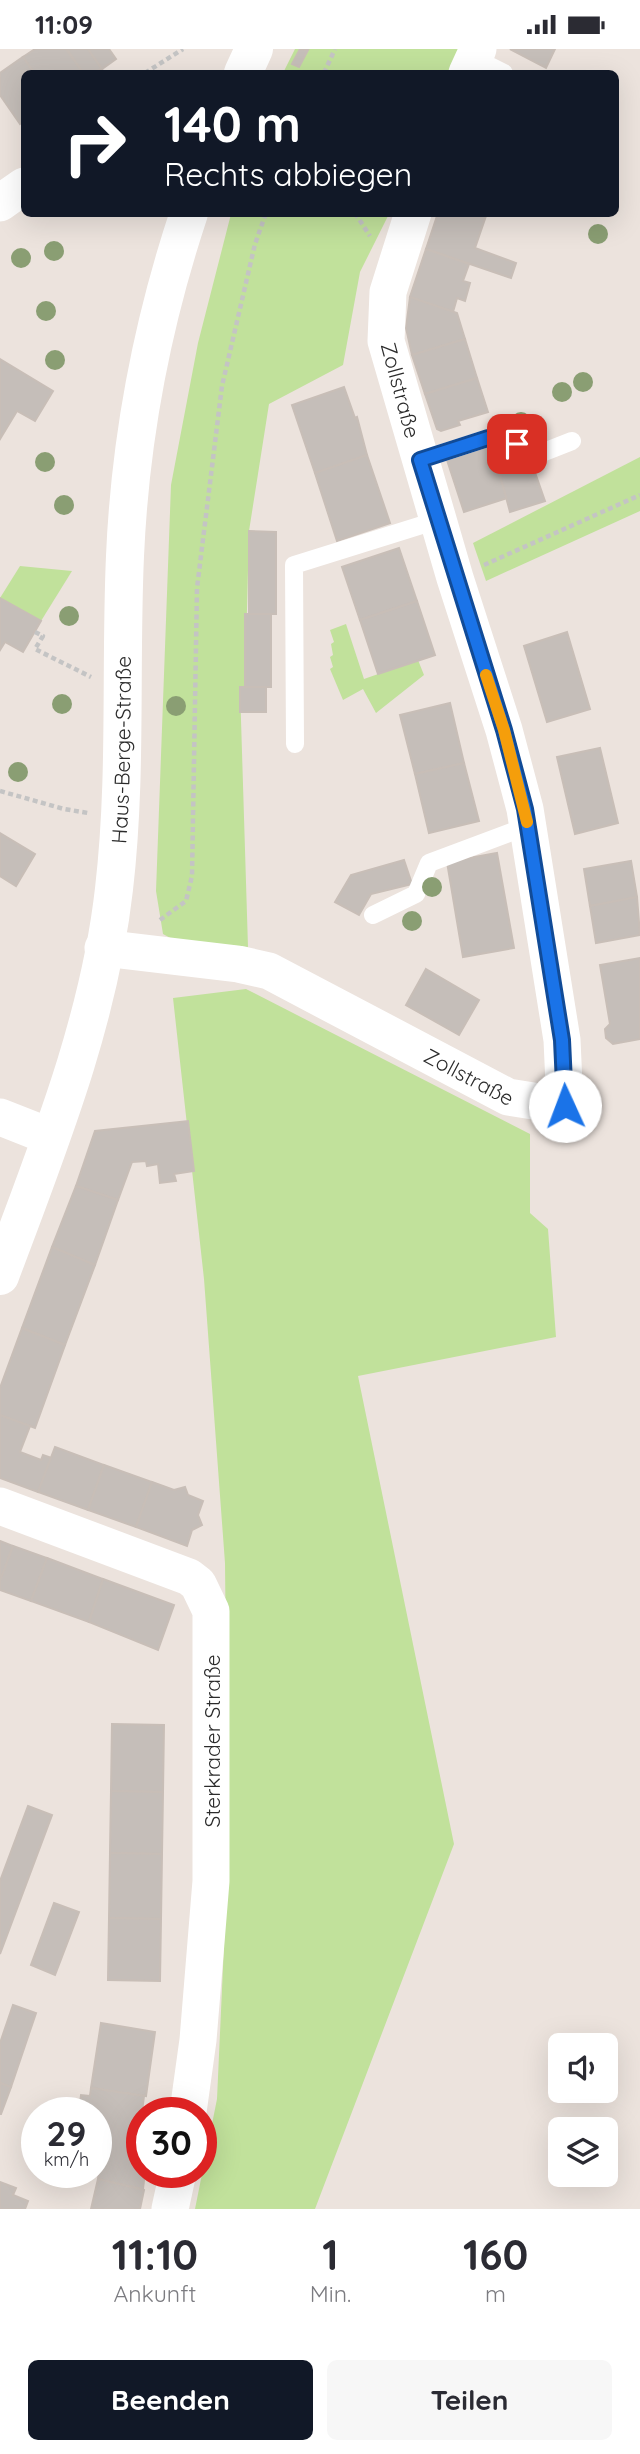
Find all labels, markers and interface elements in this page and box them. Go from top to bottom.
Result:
text: 11:09 [35,8,93,41]
text: 140 m [164,93,301,154]
icon: right [49,98,140,189]
text: Rechts abbiegen [164,154,412,194]
street label: Zollstraße [376,339,426,441]
pin [487,414,547,474]
icon: arrive [498,425,536,463]
street label: Haus-Berge-Straße [105,656,136,845]
street label: Zollstraße [420,1042,519,1111]
position arrow [528,1069,602,1143]
street label: Sterkrader Straße [199,1654,225,1828]
map controls [548,2033,618,2187]
button: sound [548,2033,618,2103]
speed limit sign: 30 [126,2097,217,2188]
text: 29 [47,2111,86,2155]
button: layers [548,2117,618,2187]
text: km/h [44,2148,89,2171]
text: 11:10 [112,2228,198,2281]
text: 1 [322,2228,339,2281]
text: 160 [463,2228,528,2281]
text: Ankunft [113,2279,196,2308]
text: Min. [310,2279,351,2308]
text: m [485,2279,506,2308]
button: Beenden [28,2360,313,2440]
button: Teilen [327,2360,612,2440]

